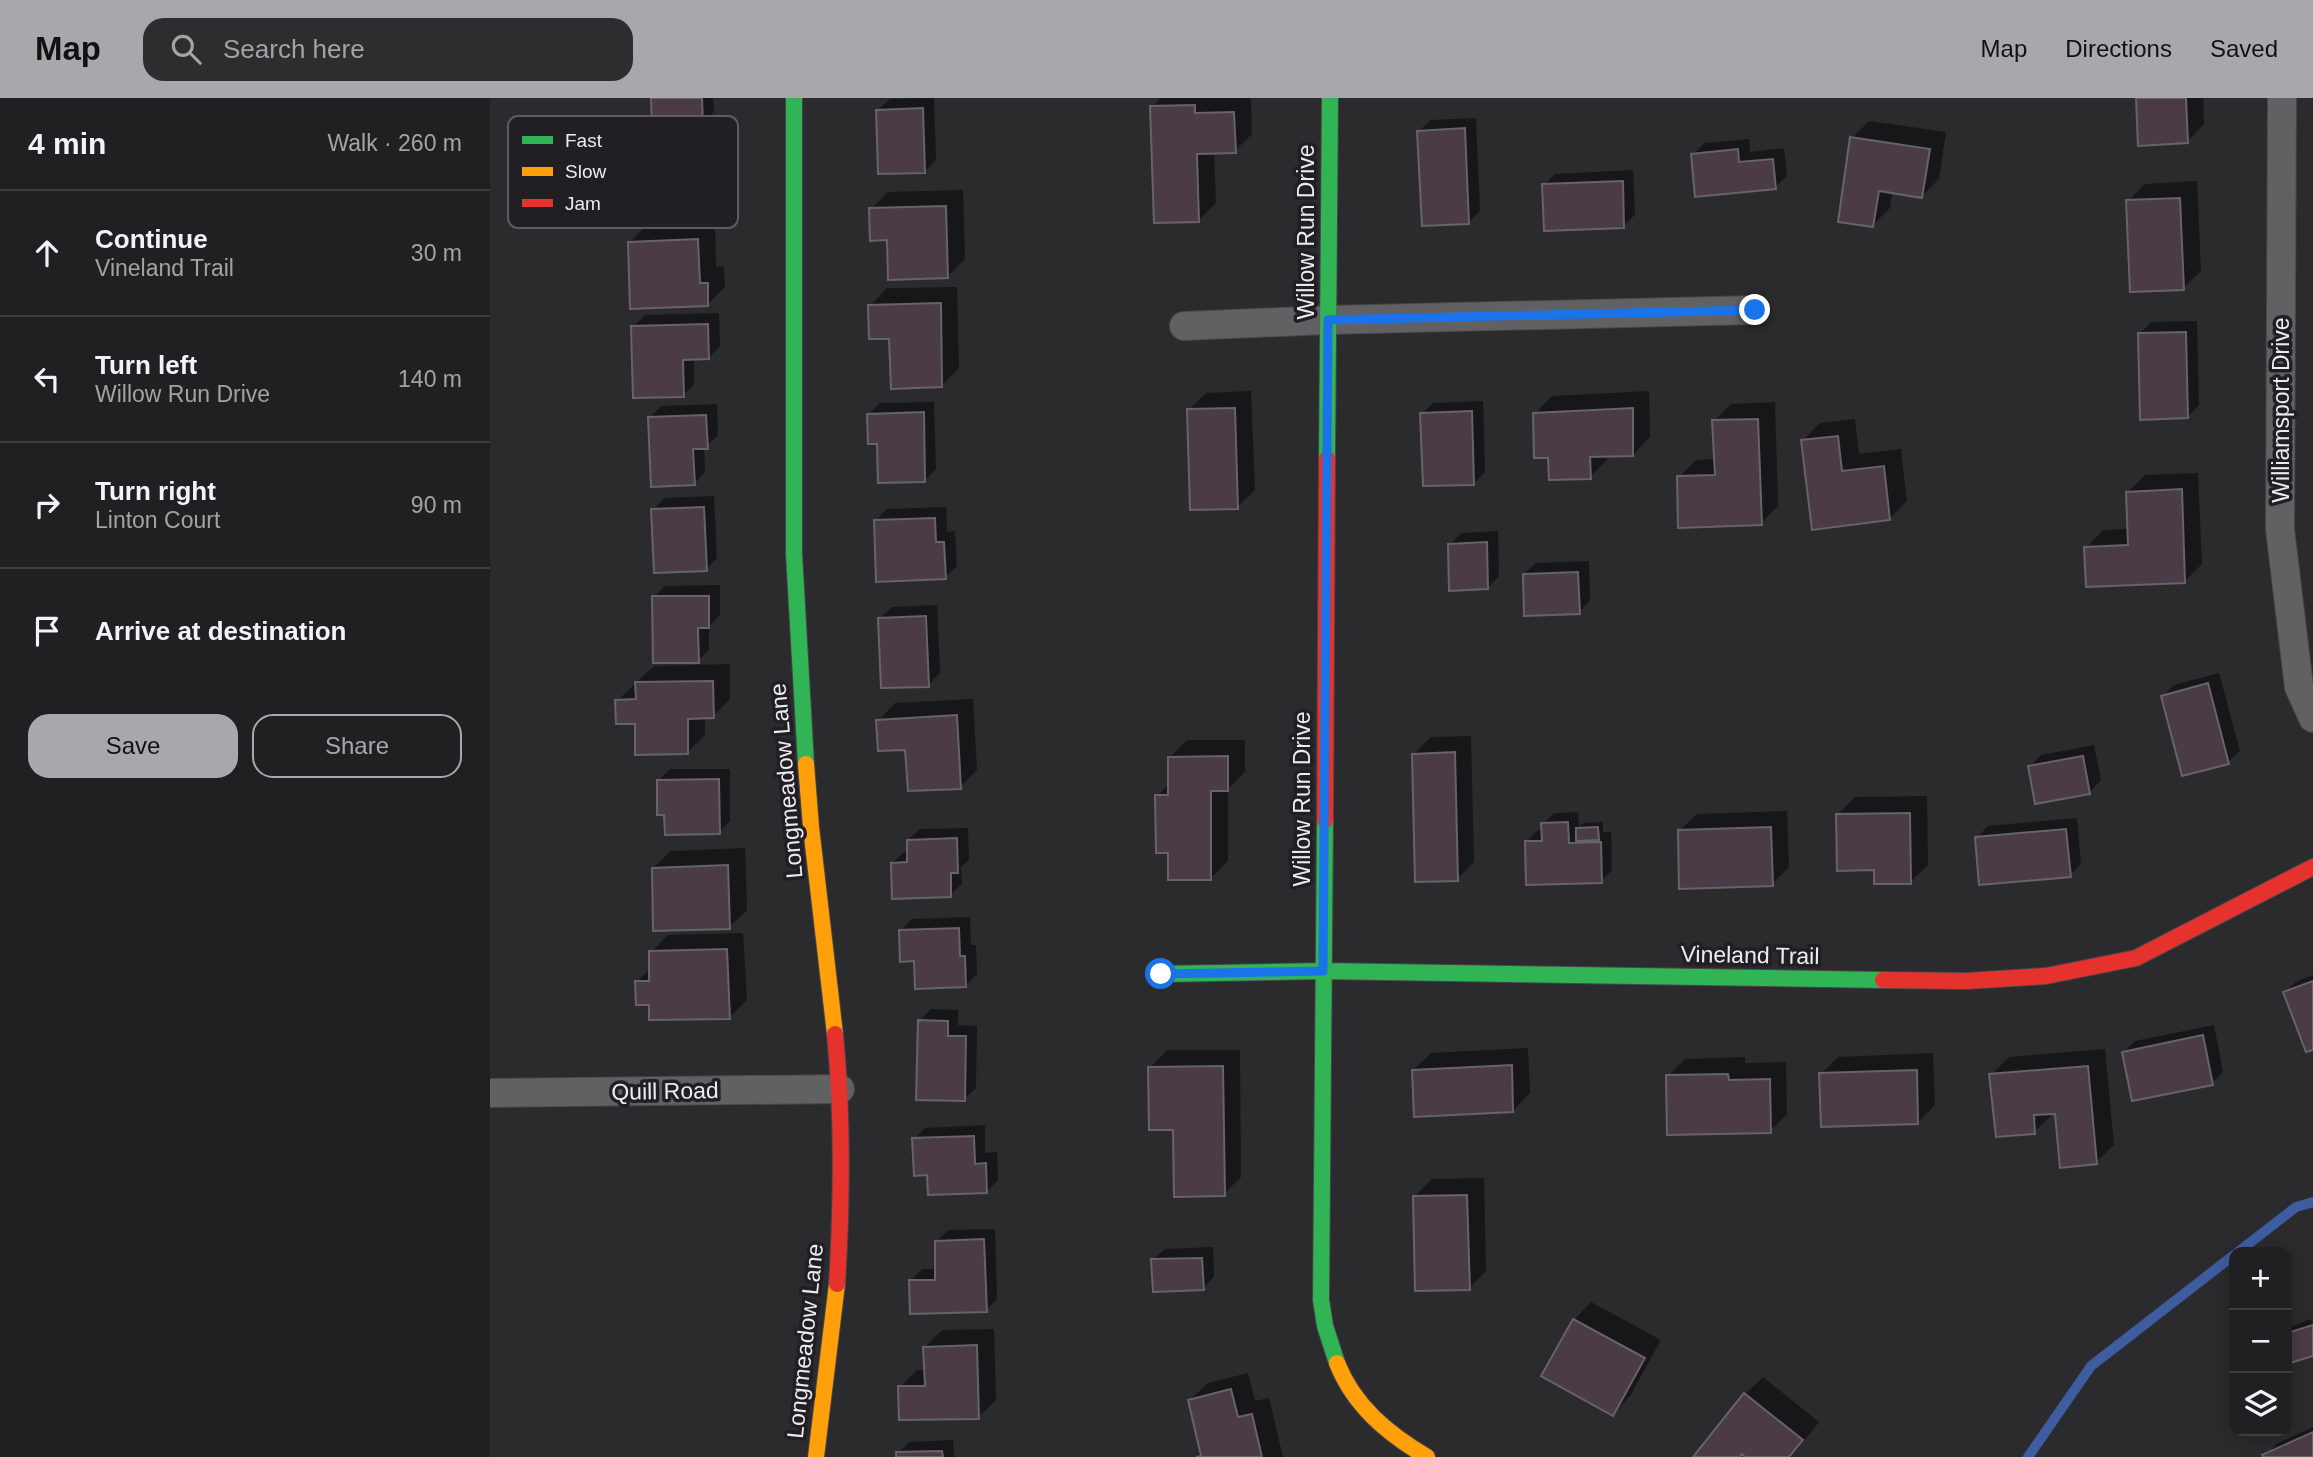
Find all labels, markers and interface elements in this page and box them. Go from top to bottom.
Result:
search box [143,18,633,81]
text: Map [35,30,101,67]
icon: search [167,30,205,68]
text: Search here [223,34,365,64]
text: Map [1981,35,2027,62]
text: Directions [2065,35,2172,62]
text: Saved [2210,35,2278,62]
legend [508,116,738,228]
text: 4 min [28,127,106,160]
text: Walk · 260 m [327,130,462,156]
text: Fast [565,130,603,151]
street label: Willow Run Drive [1293,144,1319,320]
text: Slow [565,161,606,182]
text: Jam [565,193,601,214]
text: Continue [95,224,208,254]
icon: ahead [28,234,66,272]
text: 30 m [411,240,462,266]
text: Vineland Trail [95,255,234,281]
route end [1739,294,1770,325]
street label: Williamsport Drive [2268,317,2294,503]
text: Turn left [95,350,197,380]
icon: left [28,360,66,398]
text: 140 m [398,366,462,392]
text: Willow Run Drive [95,381,270,407]
text: Turn right [95,476,216,506]
icon: right [28,486,66,524]
text: 90 m [411,492,462,518]
text: Linton Court [95,507,220,533]
icon: arrive [28,612,66,650]
text: Arrive at destination [95,616,346,646]
street label: Longmeadow Lane [765,682,807,880]
street label: Willow Run Drive [1289,711,1315,887]
button: Save [28,714,238,778]
button: Share [252,714,462,778]
street label: Vineland Trail [1680,941,1820,969]
route start [1145,958,1176,989]
street label: Quill Road [611,1077,719,1105]
street label: Longmeadow Lane [782,1242,828,1440]
map controls [2229,1247,2292,1436]
button: + [2229,1247,2292,1310]
button: − [2229,1310,2292,1373]
button: layers [2229,1373,2292,1436]

